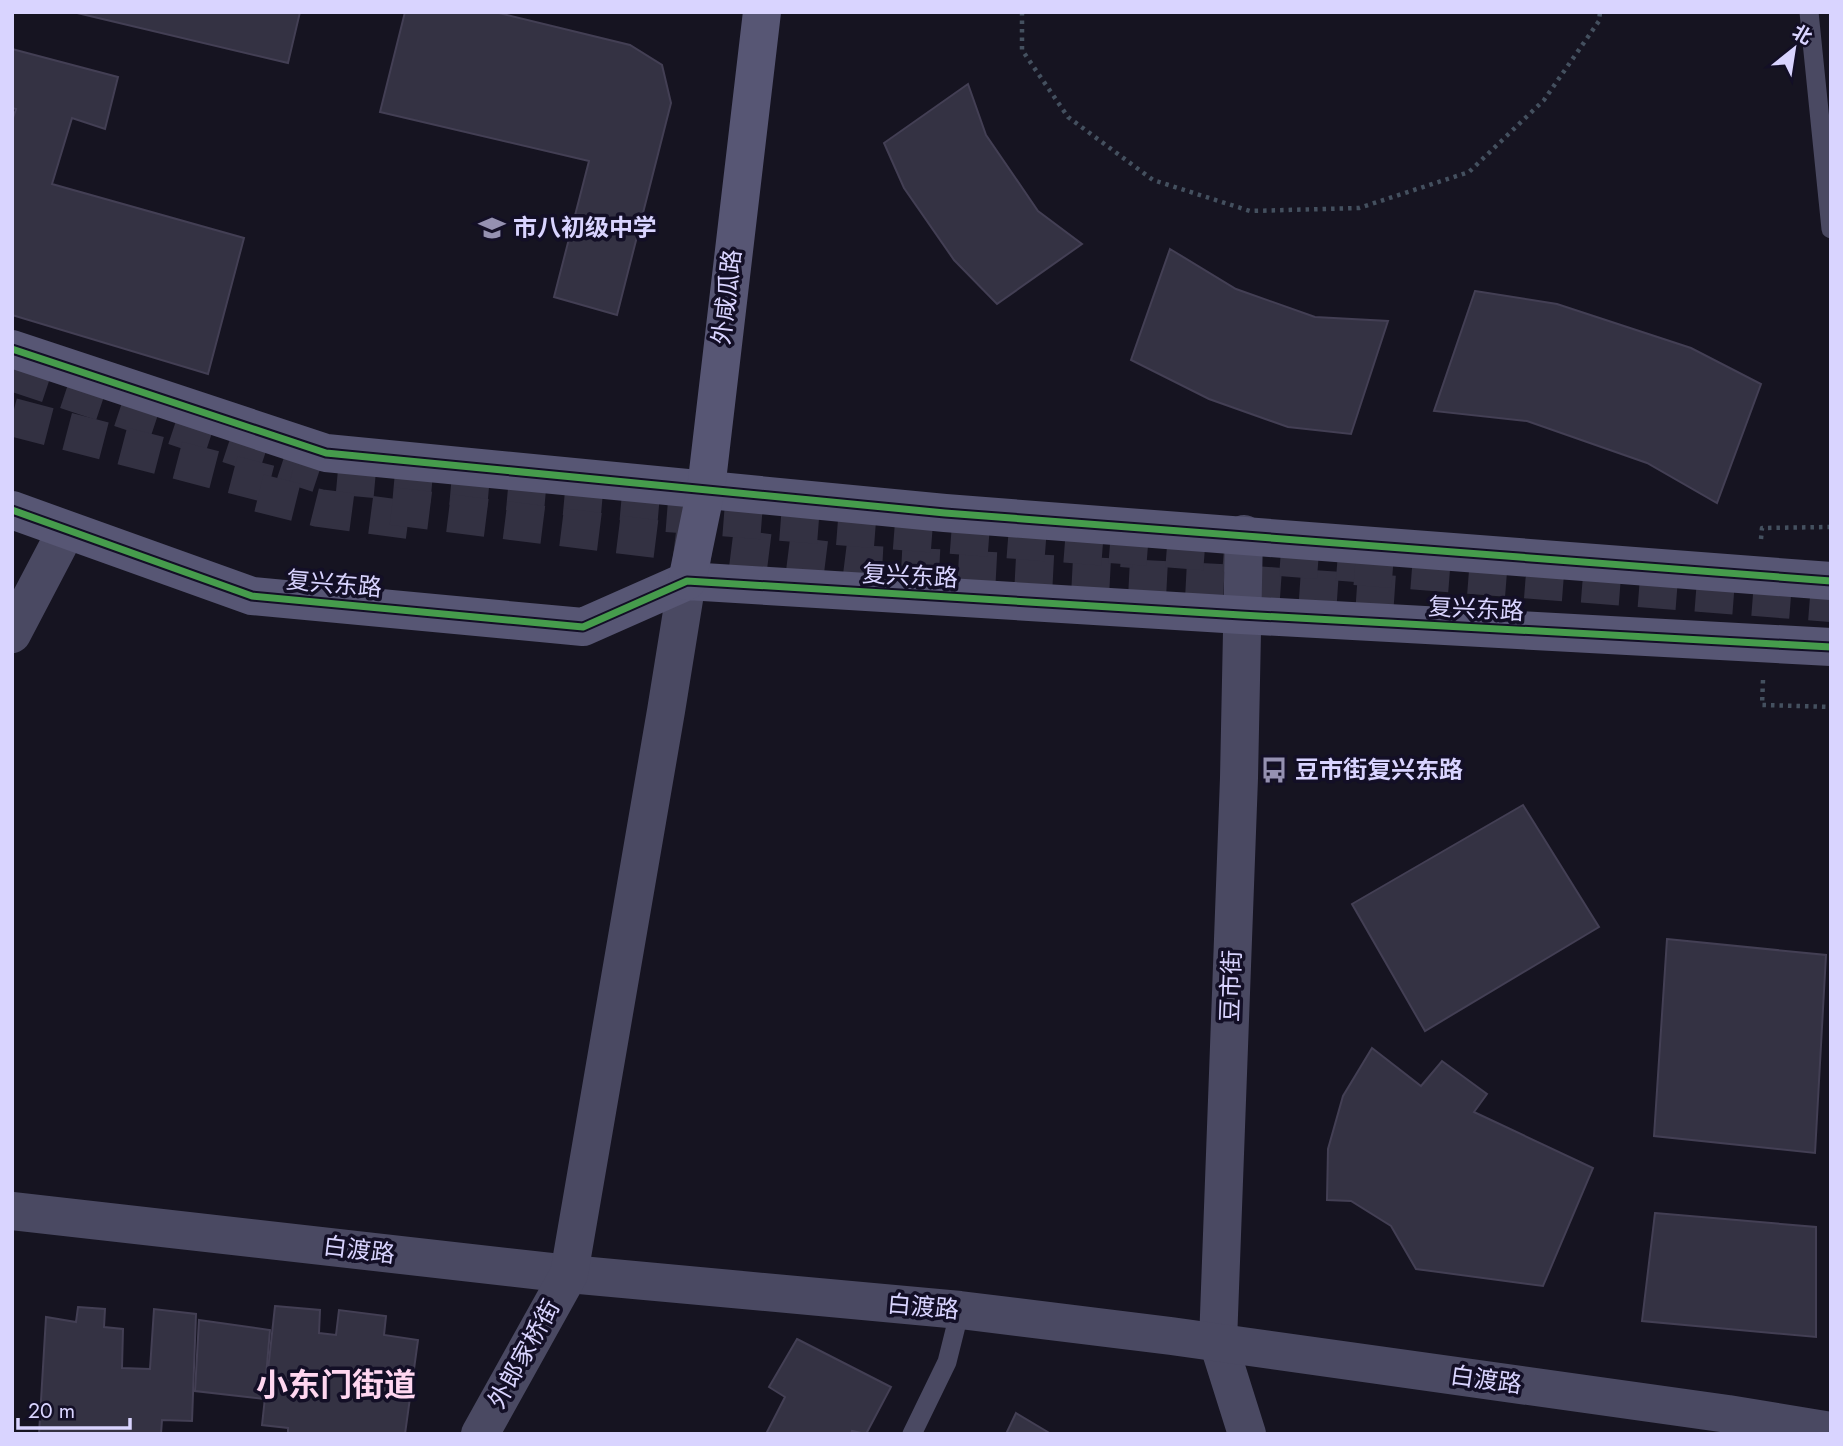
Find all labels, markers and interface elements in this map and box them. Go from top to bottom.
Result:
north arrow [1759,14,1829,84]
text: 北 [1787,18,1817,51]
place label: 市八初级中学 [513,210,657,245]
school or university icon: 市八初级中学 [477,213,507,243]
street label: 外咸瓜路 [703,247,750,347]
street label: 复兴东路 [861,556,959,595]
street label: 复兴东路 [285,562,383,605]
street label: 复兴东路 [1427,589,1525,628]
place label: 豆市街复兴东路 [1295,752,1463,787]
bus stop icon: 豆市街复兴东路 [1259,755,1289,785]
street label: 豆市街 [1212,949,1249,1023]
street label: 白渡路 [321,1228,397,1271]
street label: 白渡路 [886,1286,960,1327]
street label: 外郎家桥街 [479,1293,568,1415]
street label: 白渡路 [1448,1357,1524,1402]
district label: 小东门街道 [256,1362,416,1408]
scale bar [18,1386,130,1430]
text: 20 m [28,1396,75,1426]

